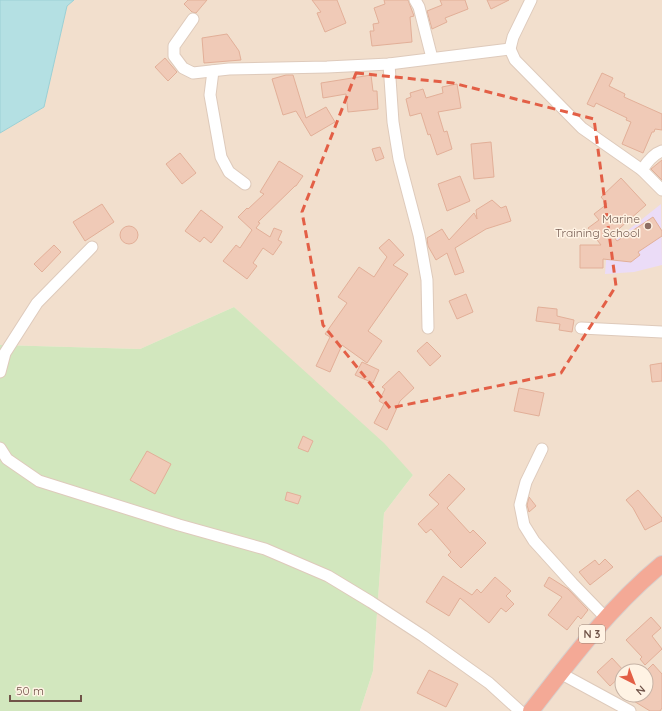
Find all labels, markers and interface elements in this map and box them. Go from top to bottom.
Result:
place label: Marine Training School [555,211,640,240]
marker: Marine Training School [643,221,653,231]
road number: N 3 [579,625,605,643]
north arrow [614,663,654,703]
scale bar [10,677,81,703]
text: 50 m [16,683,44,698]
text: N [633,683,648,698]

